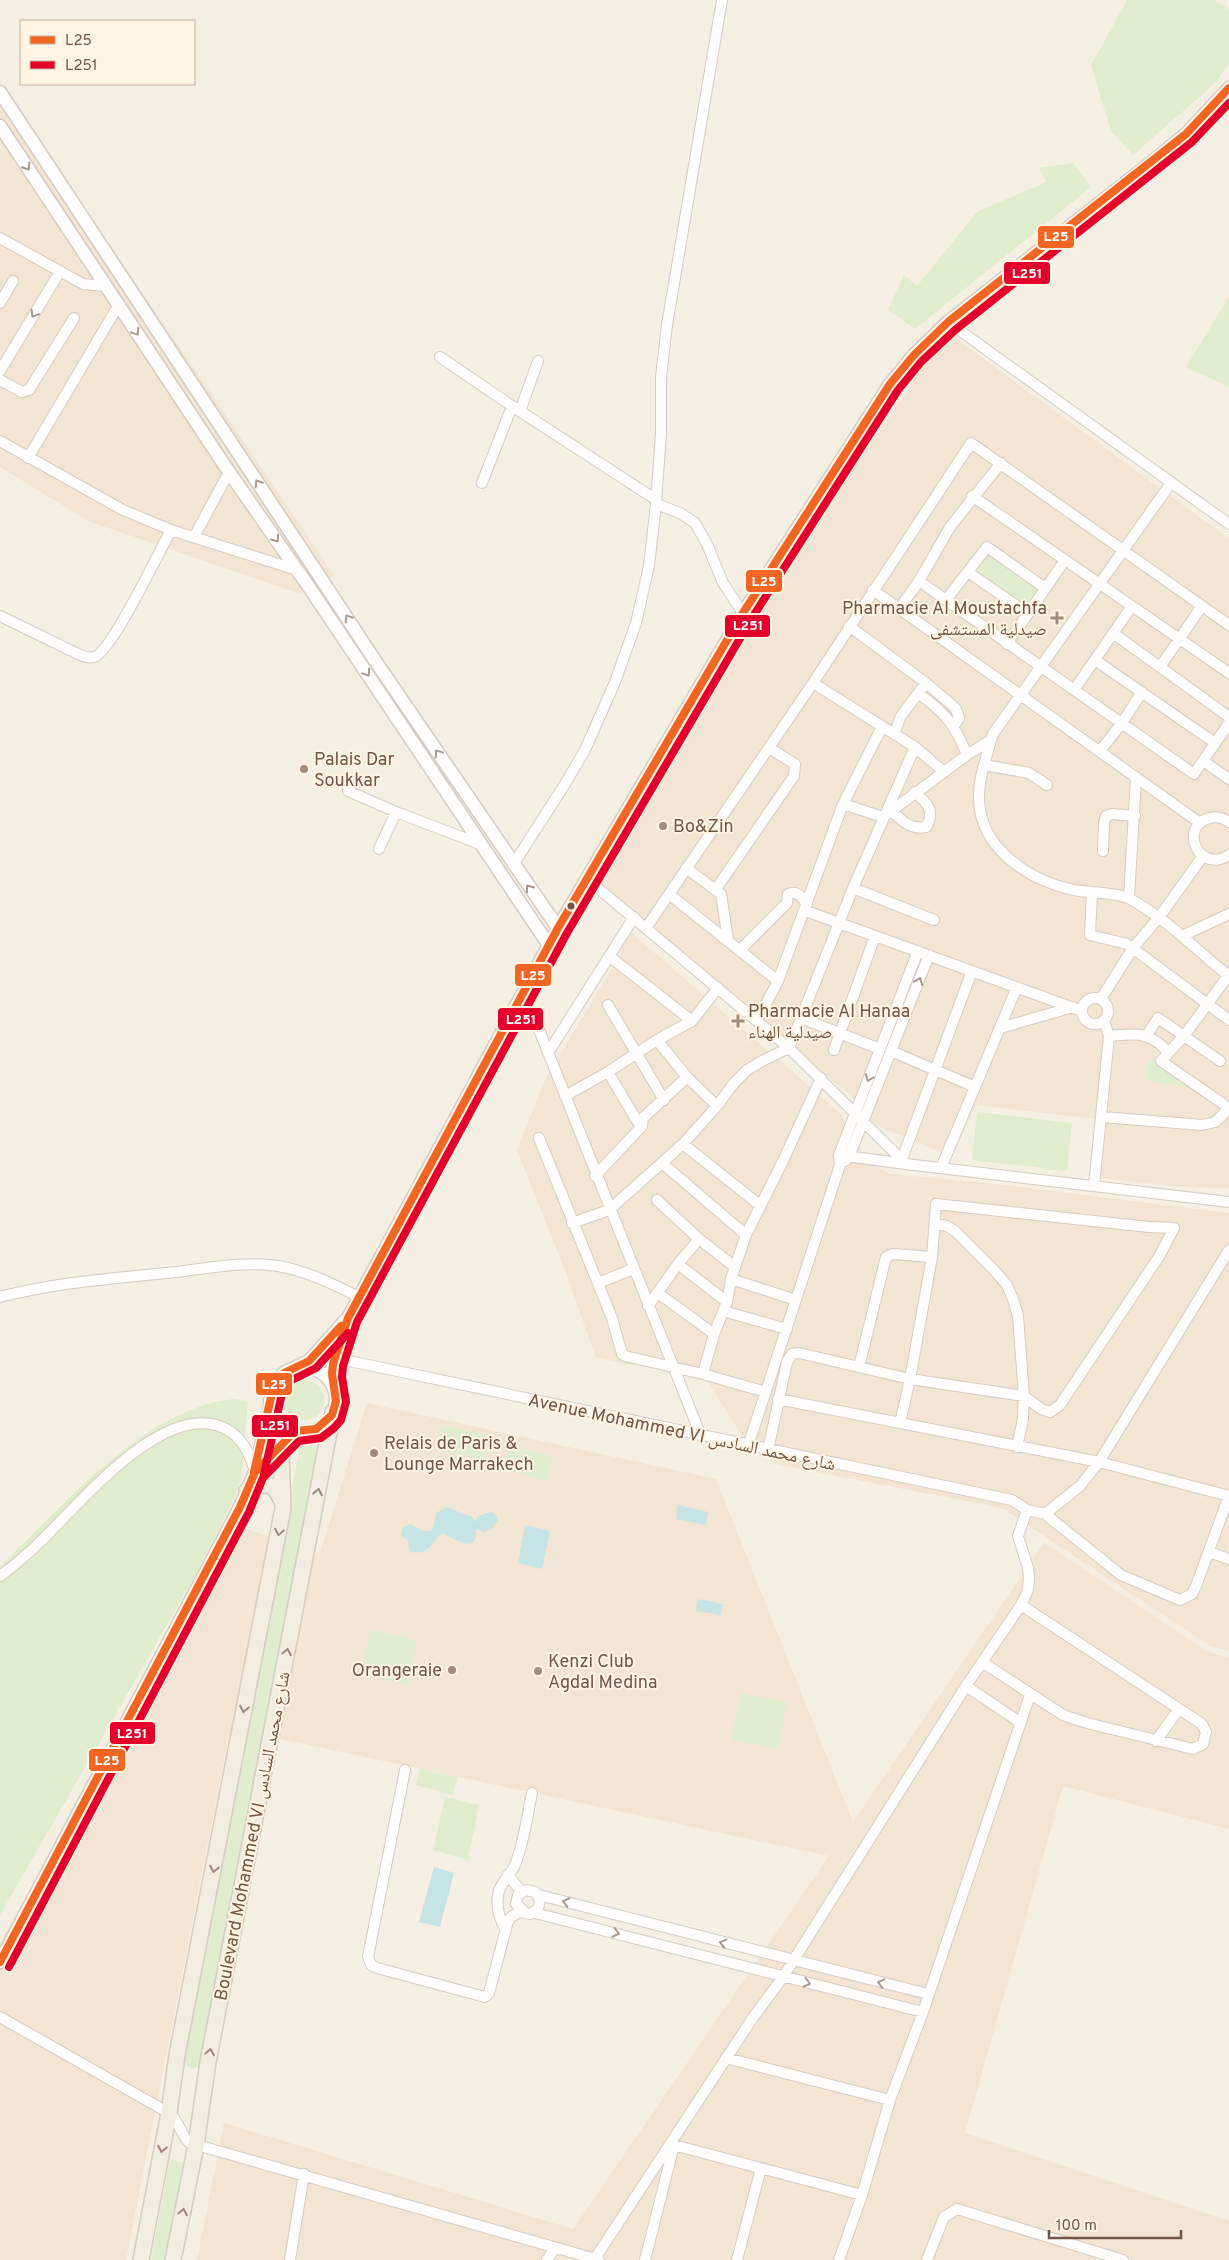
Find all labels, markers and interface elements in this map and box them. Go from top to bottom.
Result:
legend [20,20,195,85]
text: L25 [65,32,92,51]
text: L251 [65,57,97,76]
one-way arrow [21,161,30,171]
line badge: L25 [1037,225,1075,249]
text: L25 [1043,229,1069,246]
line badge: L251 [1003,261,1051,285]
text: L251 [1012,266,1042,283]
one-way arrow [31,309,41,318]
one-way arrow [130,326,139,335]
one-way arrow [255,479,265,488]
one-way arrow [270,533,279,543]
line badge: L25 [745,569,783,593]
text: L25 [751,574,777,591]
place label: Pharmacie Al Moustachfa صيدلية المستشفى [842,598,1047,642]
marker: Pharmacie Al Moustachfa صيدلية المستشفى [1051,612,1063,624]
line badge: L251 [724,614,771,638]
one-way arrow [345,615,354,624]
text: L251 [733,618,763,635]
one-way arrow [361,668,370,677]
place label: Palais Dar Soukkar [314,749,395,793]
one-way arrow [435,750,444,759]
marker: Palais Dar Soukkar [298,763,310,775]
place label: Bo&Zin [673,816,734,839]
marker: Bo&Zin [657,820,669,832]
one-way arrow [526,884,535,894]
unlabelled marker [566,901,576,911]
line badge: L25 [514,963,552,987]
text: L25 [520,968,546,985]
one-way arrow [912,977,923,986]
place label: Pharmacie Al Hanaa صيدلية الهناء [748,1001,910,1045]
line badge: L251 [497,1007,544,1031]
text: L251 [506,1012,536,1029]
marker: Pharmacie Al Hanaa صيدلية الهناء [732,1015,744,1027]
one-way arrow [865,1073,875,1082]
line badge: L25 [255,1372,293,1396]
text: L25 [261,1377,287,1394]
street label: Avenue Mohammed VI شارع محمد السادس [526,1390,837,1477]
line badge: L251 [251,1414,299,1438]
text: L251 [260,1418,290,1435]
place label: Relais de Paris & Lounge Marrakech [384,1433,534,1477]
marker: Relais de Paris & Lounge Marrakech [368,1447,380,1459]
one-way arrow [312,1488,322,1497]
one-way arrow [274,1528,284,1537]
one-way arrow [281,1647,291,1656]
place label: Kenzi Club Agdal Medina [548,1651,658,1695]
place label: Orangeraie [352,1660,442,1683]
marker: Orangeraie [446,1664,458,1676]
marker: Kenzi Club Agdal Medina [532,1665,544,1677]
street label: Boulevard Mohammed VI شارع محمد السادس [210,1670,297,2003]
one-way arrow [240,1705,250,1714]
line badge: L251 [109,1721,156,1745]
text: L251 [117,1726,147,1743]
line badge: L25 [88,1748,126,1772]
text: L25 [94,1753,120,1770]
one-way arrow [209,1864,219,1873]
one-way arrow [562,1897,571,1908]
one-way arrow [612,1927,621,1938]
one-way arrow [719,1938,728,1949]
one-way arrow [803,1977,812,1988]
one-way arrow [877,1978,886,1989]
one-way arrow [205,2048,215,2056]
one-way arrow [158,2145,168,2153]
one-way arrow [177,2208,187,2217]
scale bar [1049,2208,1182,2240]
text: 100 m [1056,2217,1097,2236]

